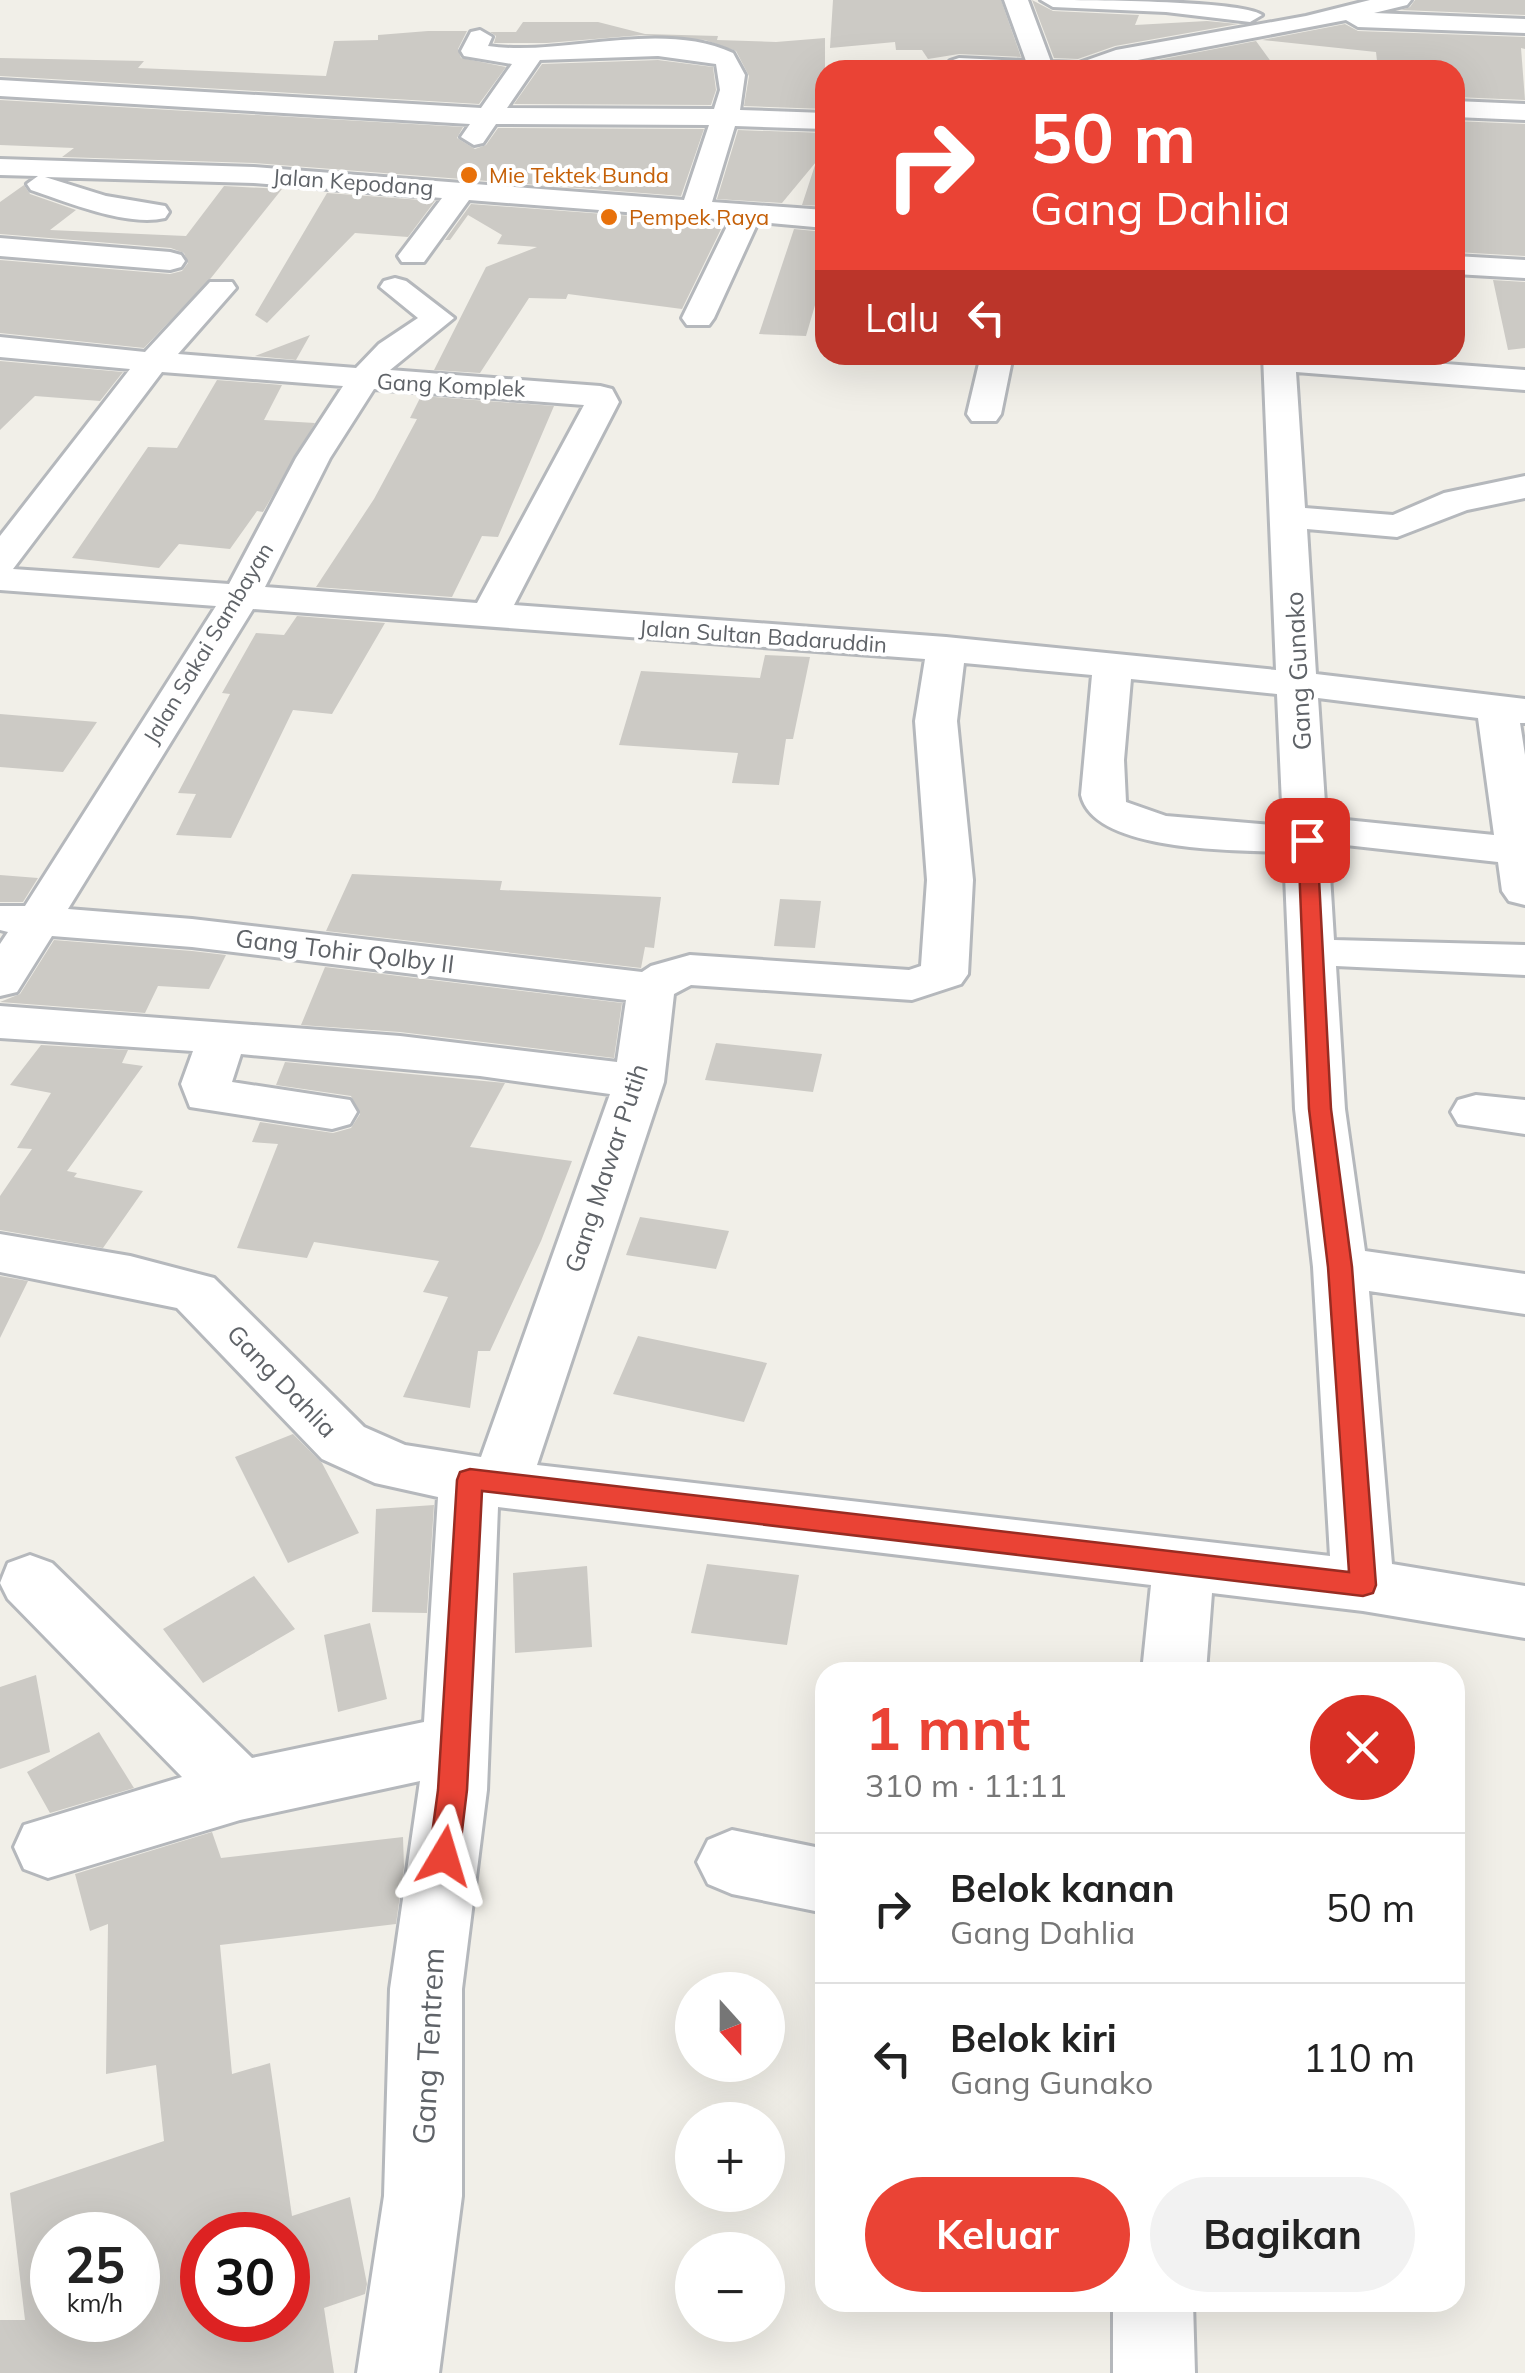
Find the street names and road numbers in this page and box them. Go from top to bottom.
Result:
street label: Jalan Kepodang [271,162,435,202]
street label: Gang Komplek [376,367,527,403]
street label: Jalan Sakai Sambayan [137,537,279,749]
street label: Gang Gunako [1278,591,1317,751]
street label: Jalan Sultan Badaruddin [638,613,888,659]
street label: Gang Tohir Qolby II [234,922,456,979]
street label: Gang Mawar Putih [557,1059,654,1276]
street label: Gang Dahlia [221,1318,344,1443]
street label: Gang Tentrem [404,1947,452,2145]

